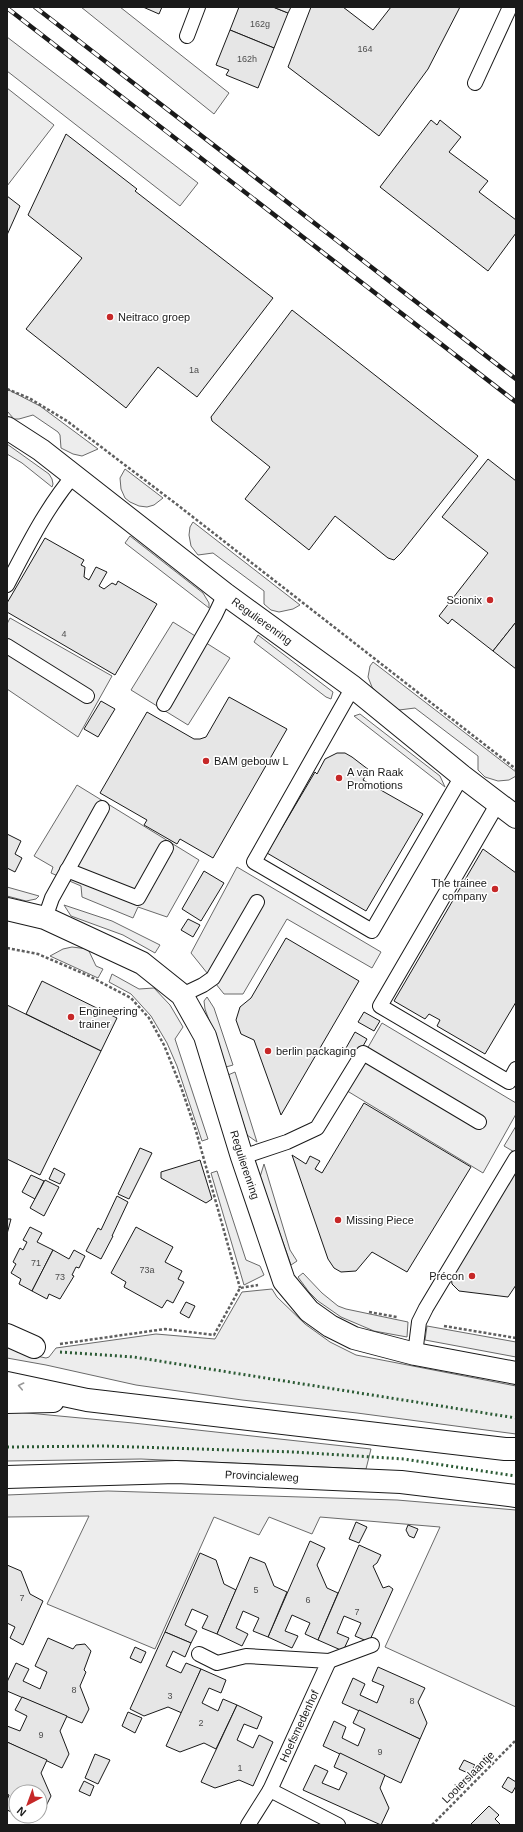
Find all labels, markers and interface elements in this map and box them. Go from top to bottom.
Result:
house number: 162g [250,19,270,29]
house number: 164 [357,44,373,54]
house number: 162h [237,54,257,64]
place label: Neitraco groep [118,311,190,323]
marker: Neitraco groep [105,312,115,322]
house number: 1a [189,365,199,375]
place label: Scionix [447,594,482,606]
street label: Regulierenring [230,595,295,647]
marker: Scionix [485,595,495,605]
house number: 4 [61,629,67,639]
place label: BAM gebouw L [214,755,289,767]
marker: BAM gebouw L [201,756,211,766]
place label: A van Raak Promotions [347,766,404,791]
marker: A van Raak Promotions [334,773,344,783]
place label: The trainee company [431,877,487,902]
marker: The trainee company [490,884,500,894]
place label: Engineering trainer [79,1005,138,1030]
marker: Engineering trainer [66,1012,76,1022]
place label: berlin packaging [276,1045,356,1057]
marker: berlin packaging [263,1046,273,1056]
street label: Regulierenring [228,1129,262,1201]
place label: Missing Piece [346,1214,414,1226]
marker: Missing Piece [333,1215,343,1225]
house number: 71 [31,1258,41,1268]
house number: 73a [139,1265,155,1275]
place label: Précon [429,1270,464,1282]
marker: Précon [467,1271,477,1281]
house number: 73 [55,1272,65,1282]
one-way arrow [18,1382,24,1390]
street label: Provincialeweg [225,1468,299,1483]
house number: 5 [253,1585,259,1595]
house number: 7 [19,1593,25,1603]
house number: 6 [305,1595,311,1605]
house number: 7 [354,1607,360,1617]
house number: 8 [71,1685,77,1695]
street label: Hoefsmedenhof [277,1687,321,1764]
house number: 3 [167,1691,173,1701]
house number: 8 [409,1696,415,1706]
house number: 2 [198,1718,204,1728]
house number: 9 [38,1730,44,1740]
house number: 9 [377,1747,383,1757]
street label: Looierslaantje [440,1749,496,1805]
house number: 1 [237,1763,243,1773]
north arrow [8,1784,48,1824]
text: N [14,1804,28,1819]

